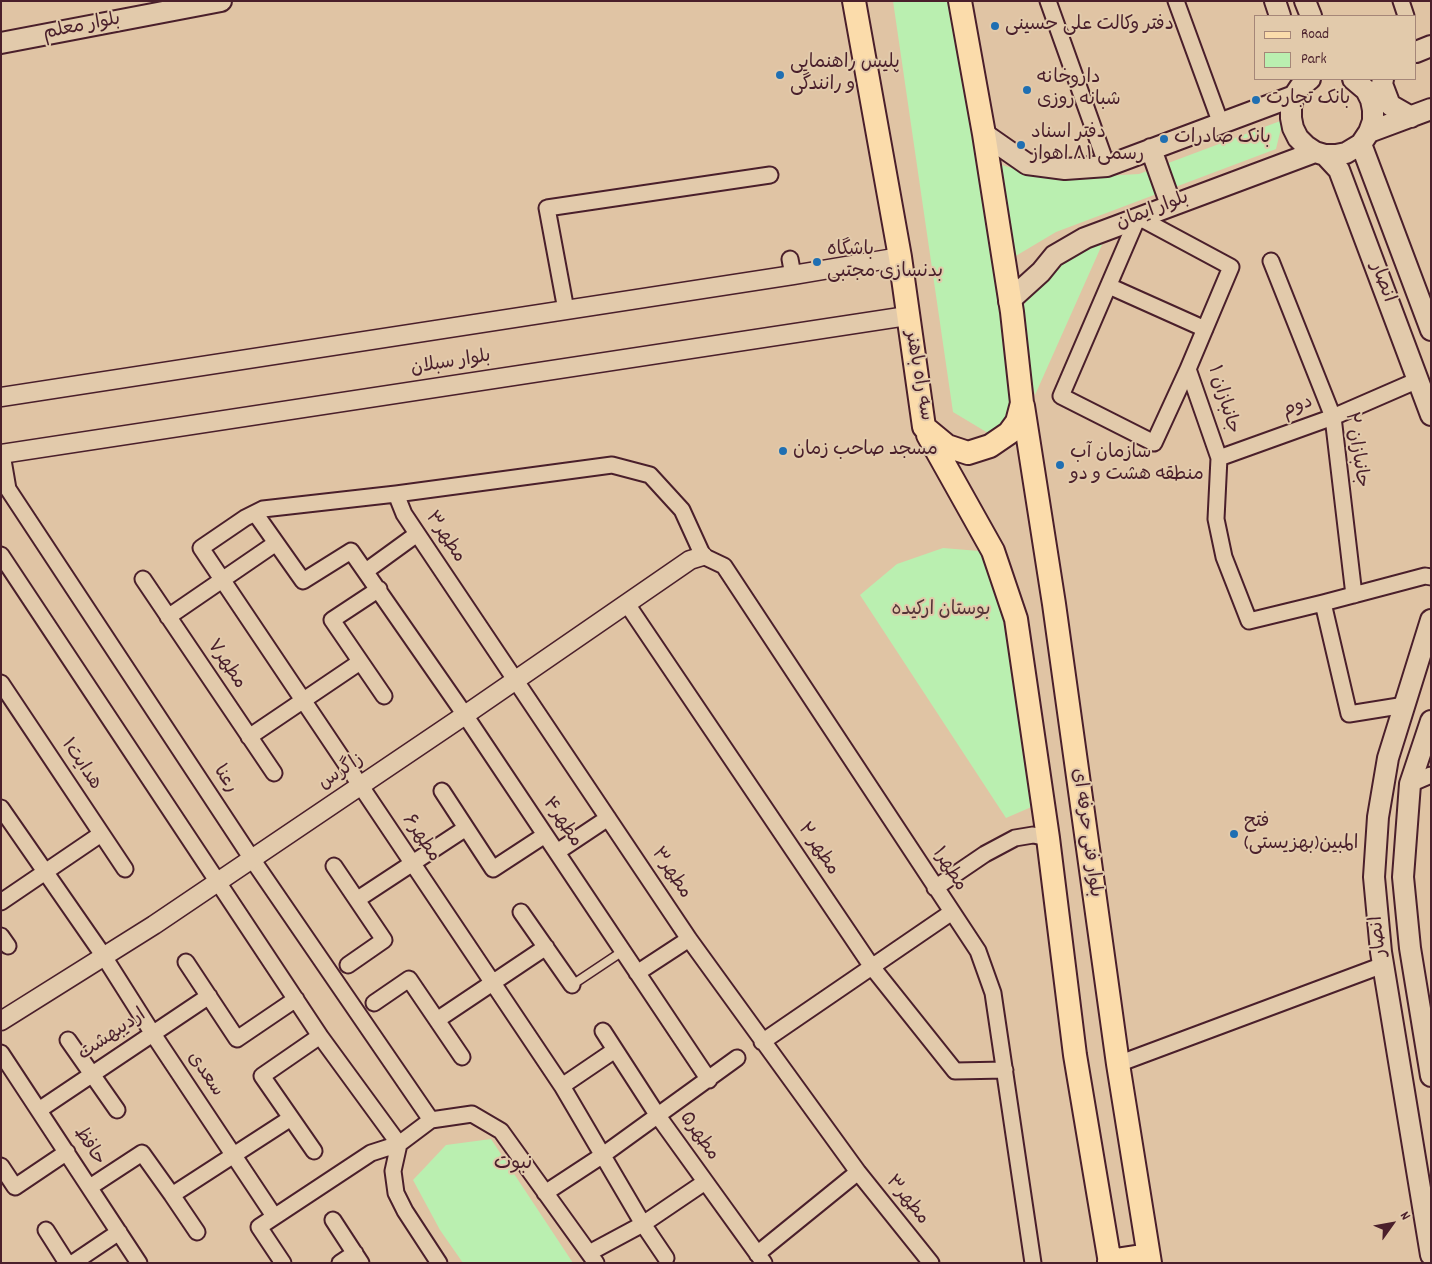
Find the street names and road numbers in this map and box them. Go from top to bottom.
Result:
street label: بلوار معلم [41,9,123,47]
street label: بلوار ایمان [1114,188,1192,236]
street label: انصار [1363,260,1399,306]
street label: سه راه باهنر [898,329,936,423]
street label: بلوار سبلان [409,346,493,382]
street label: جانبازان ۱ [1201,363,1243,437]
street label: دوم [1280,392,1316,424]
street label: جانبازان ۲ [1338,411,1372,489]
street label: مطهر۳ [419,508,469,568]
street label: مطهر۷ [200,636,250,694]
street label: هدایت۱ [55,735,105,795]
street label: زاگرس [315,750,369,796]
street label: رعنا [207,762,241,798]
street label: بلوار فنی حرفه ای [1065,767,1105,899]
street label: مطهر۴ [536,794,586,852]
street label: مطهر۶ [396,811,444,867]
street label: مطهر ۲ [791,819,843,881]
street label: مطهر۳ [645,844,695,904]
street label: مطهر۱ [925,844,971,896]
street label: انصار [1367,915,1393,957]
street label: اردیبهشت [75,1005,151,1067]
street label: سعدی [181,1048,227,1102]
street label: مطهر۵ [673,1108,723,1166]
street label: حافظ [67,1123,109,1171]
street label: مطهر۳ [879,1172,933,1230]

